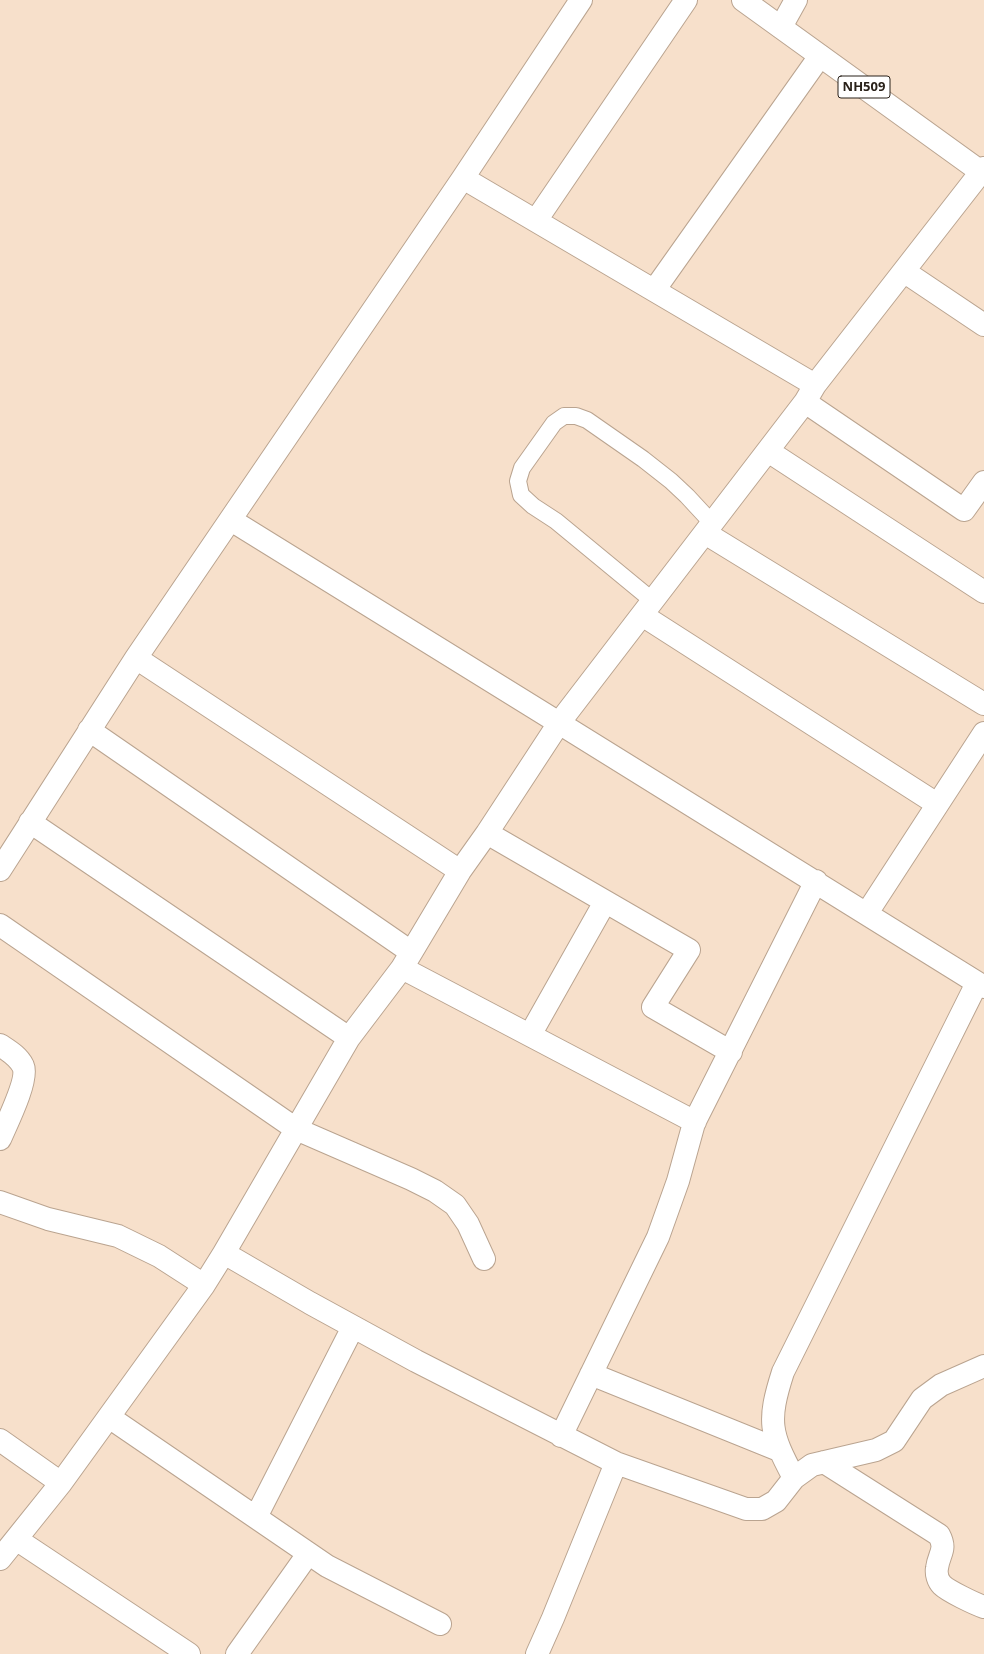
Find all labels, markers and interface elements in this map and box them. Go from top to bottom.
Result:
road number: NH509 [838,76,890,98]

